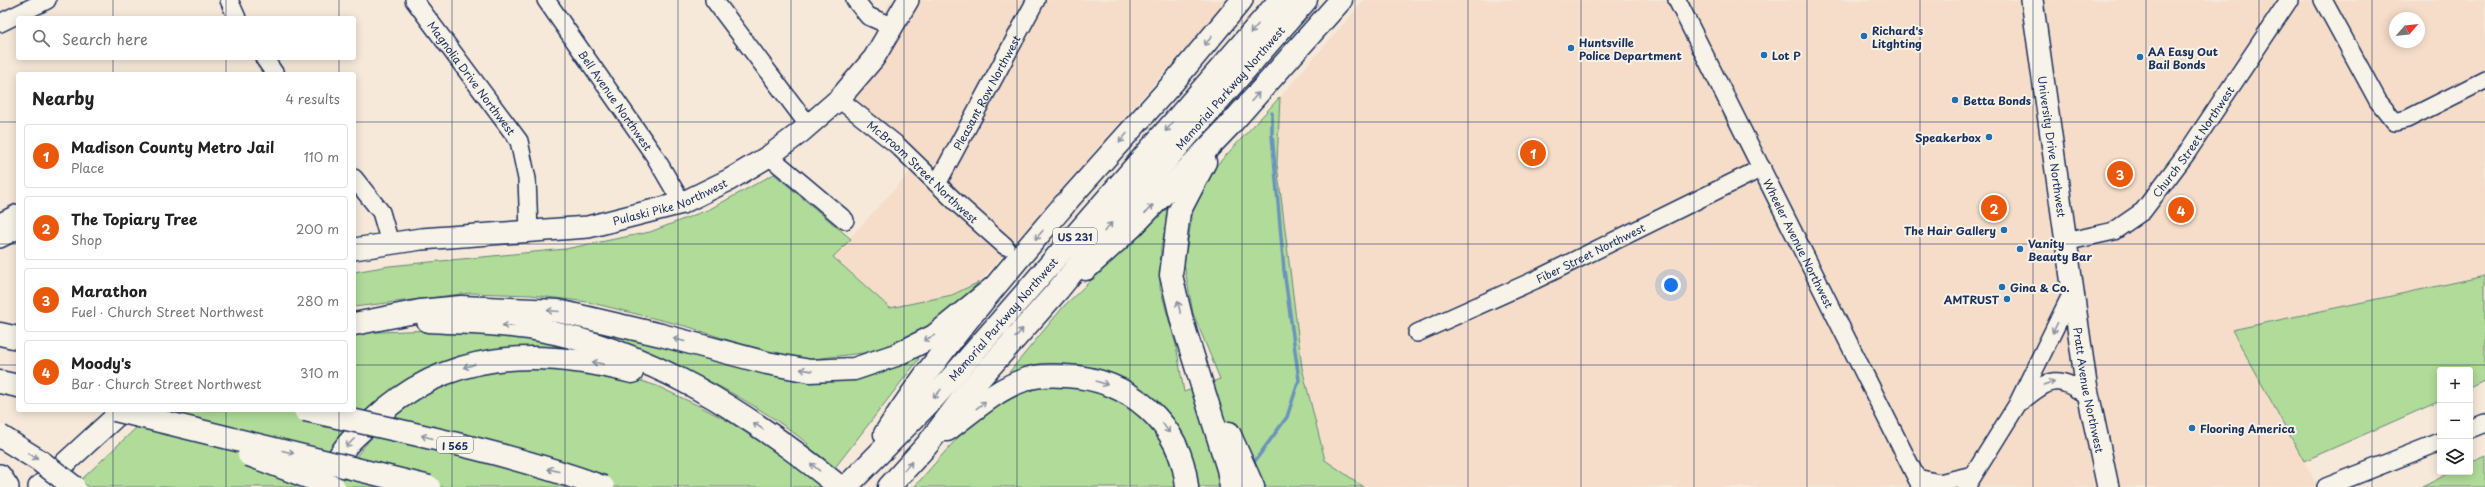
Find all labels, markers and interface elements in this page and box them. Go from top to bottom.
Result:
north arrow [2389,12,2425,48]
search box [16,16,356,60]
street label: Magnolia Drive Northwest [424,17,520,139]
street label: Memorial Parkway Northwest [1171,22,1289,153]
place label: Richard's Litghting [1872,22,1923,52]
one-way arrow [1250,24,1259,35]
icon: search [30,27,52,49]
text: Search here [62,27,148,50]
street label: Pleasant Row Northwest [948,31,1024,153]
marker: Richard's Litghting [1859,31,1869,41]
place label: Huntsville Police Department [1579,34,1682,64]
one-way arrow [1204,35,1213,46]
marker: Huntsville Police Department [1566,43,1576,53]
place label: AA Easy Out Bail Bonds [2148,43,2218,73]
street label: Bell Avenue Northwest [575,46,657,154]
place label: Lot P [1772,47,1801,64]
marker: Lot P [1759,50,1769,60]
marker: AA Easy Out Bail Bonds [2135,52,2145,62]
street label: University Drive Northwest [2034,75,2071,219]
street label: Church Street Northwest [2148,82,2238,201]
text: Nearby [32,85,94,111]
text: 4 results [286,89,340,108]
one-way arrow [1250,91,1259,102]
place label: Betta Bonds [1963,92,2031,109]
marker: Betta Bonds [1950,95,1960,105]
street label: McBroom Street Northwest [864,116,982,227]
one-way arrow [1164,122,1173,133]
place label: Speakerbox [1915,129,1981,146]
marker: Speakerbox [1984,132,1994,142]
one-way arrow [1118,133,1127,143]
text: Madison County Metro Jail [71,135,274,158]
pin: 1 [1520,138,1546,168]
text: 1 [43,147,49,166]
text: 110 m [304,147,339,166]
text: Place [71,158,104,177]
pin: 3 [2107,159,2133,189]
street label: Pulaski Pike Northwest [611,174,730,229]
street label: Wheeler Avenue Northwest [1759,176,1839,311]
pin: 2 [1981,193,2007,223]
pin: 4 [2168,195,2194,225]
one-way arrow [1144,204,1154,214]
text: The Topiary Tree [71,207,197,230]
street label: Fiber Street Northwest [1533,218,1648,287]
text: 2 [41,219,51,238]
text: 200 m [296,219,339,238]
one-way arrow [1103,221,1112,232]
place label: The Hair Gallery [1904,222,1996,239]
marker: The Hair Gallery [1999,225,2009,235]
road number: US 231 [1053,228,1097,244]
one-way arrow [1034,229,1043,240]
text: Shop [71,230,102,249]
place label: Vanity Beauty Bar [2028,235,2092,265]
marker: Vanity Beauty Bar [2015,244,2025,254]
street label: Memorial Parkway Northwest [944,253,1062,384]
your location [1661,275,1681,295]
text: Marathon [71,279,147,302]
place label: Gina & Co. [2010,279,2070,296]
marker: Gina & Co. [1997,282,2007,292]
text: 3 [42,291,50,310]
text: 280 m [297,291,339,310]
place label: AMTRUST [1943,291,2000,308]
marker: AMTRUST [2002,294,2012,304]
one-way arrow [1175,301,1182,314]
text: Fuel · Church Street Northwest [71,302,264,321]
one-way arrow [547,307,560,314]
one-way arrow [2051,322,2058,334]
one-way arrow [502,323,515,330]
street label: Pratt Avenue Northwest [2070,326,2109,455]
one-way arrow [1015,328,1024,338]
one-way arrow [673,335,686,343]
one-way arrow [923,335,935,343]
text: Moody's [71,351,131,374]
one-way arrow [592,359,605,367]
text: 4 [42,363,50,382]
text: 310 m [300,363,339,382]
one-way arrow [463,363,476,370]
one-way arrow [799,366,812,374]
map controls [2437,367,2473,475]
button: + [2437,367,2473,403]
text: Bar · Church Street Northwest [71,374,261,393]
one-way arrow [1096,379,1108,387]
one-way arrow [2042,379,2055,386]
one-way arrow [932,389,941,400]
one-way arrow [975,401,986,409]
button: − [2437,403,2473,439]
place label: Flooring America [2200,420,2296,437]
one-way arrow [753,422,764,430]
one-way arrow [1161,422,1170,433]
marker: Flooring America [2187,423,2197,433]
one-way arrow [421,433,434,441]
road number: I 565 [437,437,473,453]
one-way arrow [345,438,355,448]
button: layers [2437,439,2473,475]
one-way arrow [281,449,294,457]
one-way arrow [27,452,38,460]
one-way arrow [903,460,912,471]
one-way arrow [810,463,821,471]
one-way arrow [547,466,560,474]

